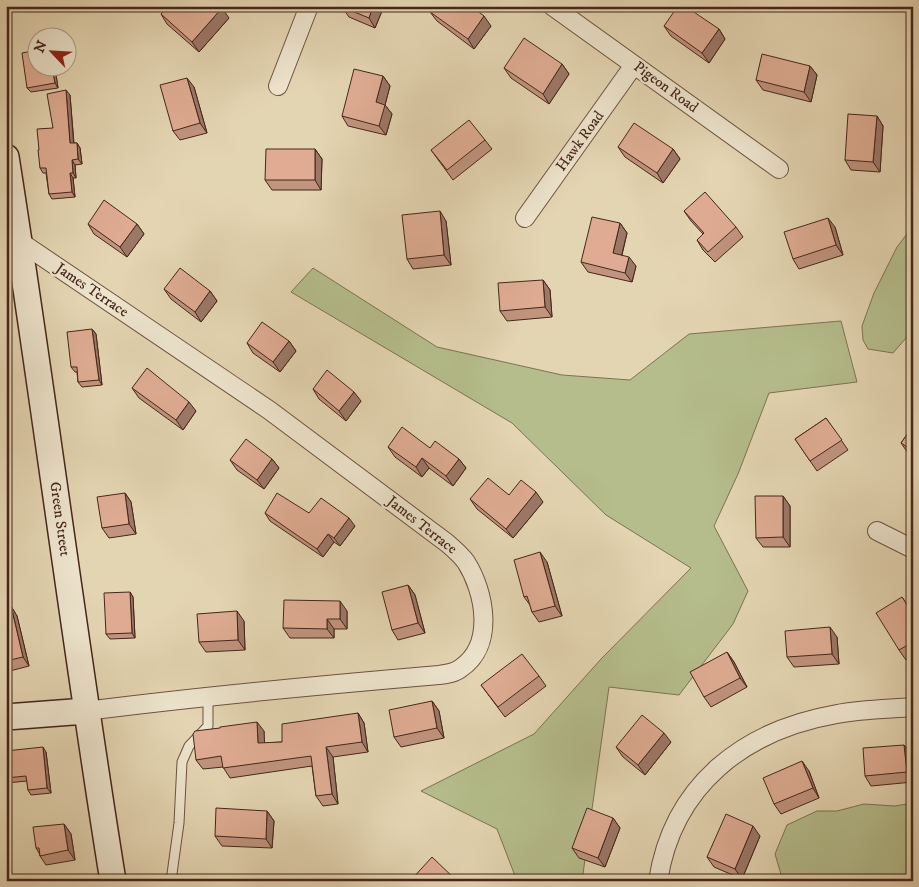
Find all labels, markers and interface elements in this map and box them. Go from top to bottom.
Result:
north arrow [28,28,78,78]
text: N [31,37,52,56]
street label: Pigeon Road [630,57,703,117]
street label: Hawk Road [552,107,609,175]
street label: James Terrace [50,258,132,321]
street label: Green Street [45,481,75,558]
street label: James Terrace [381,490,461,558]

